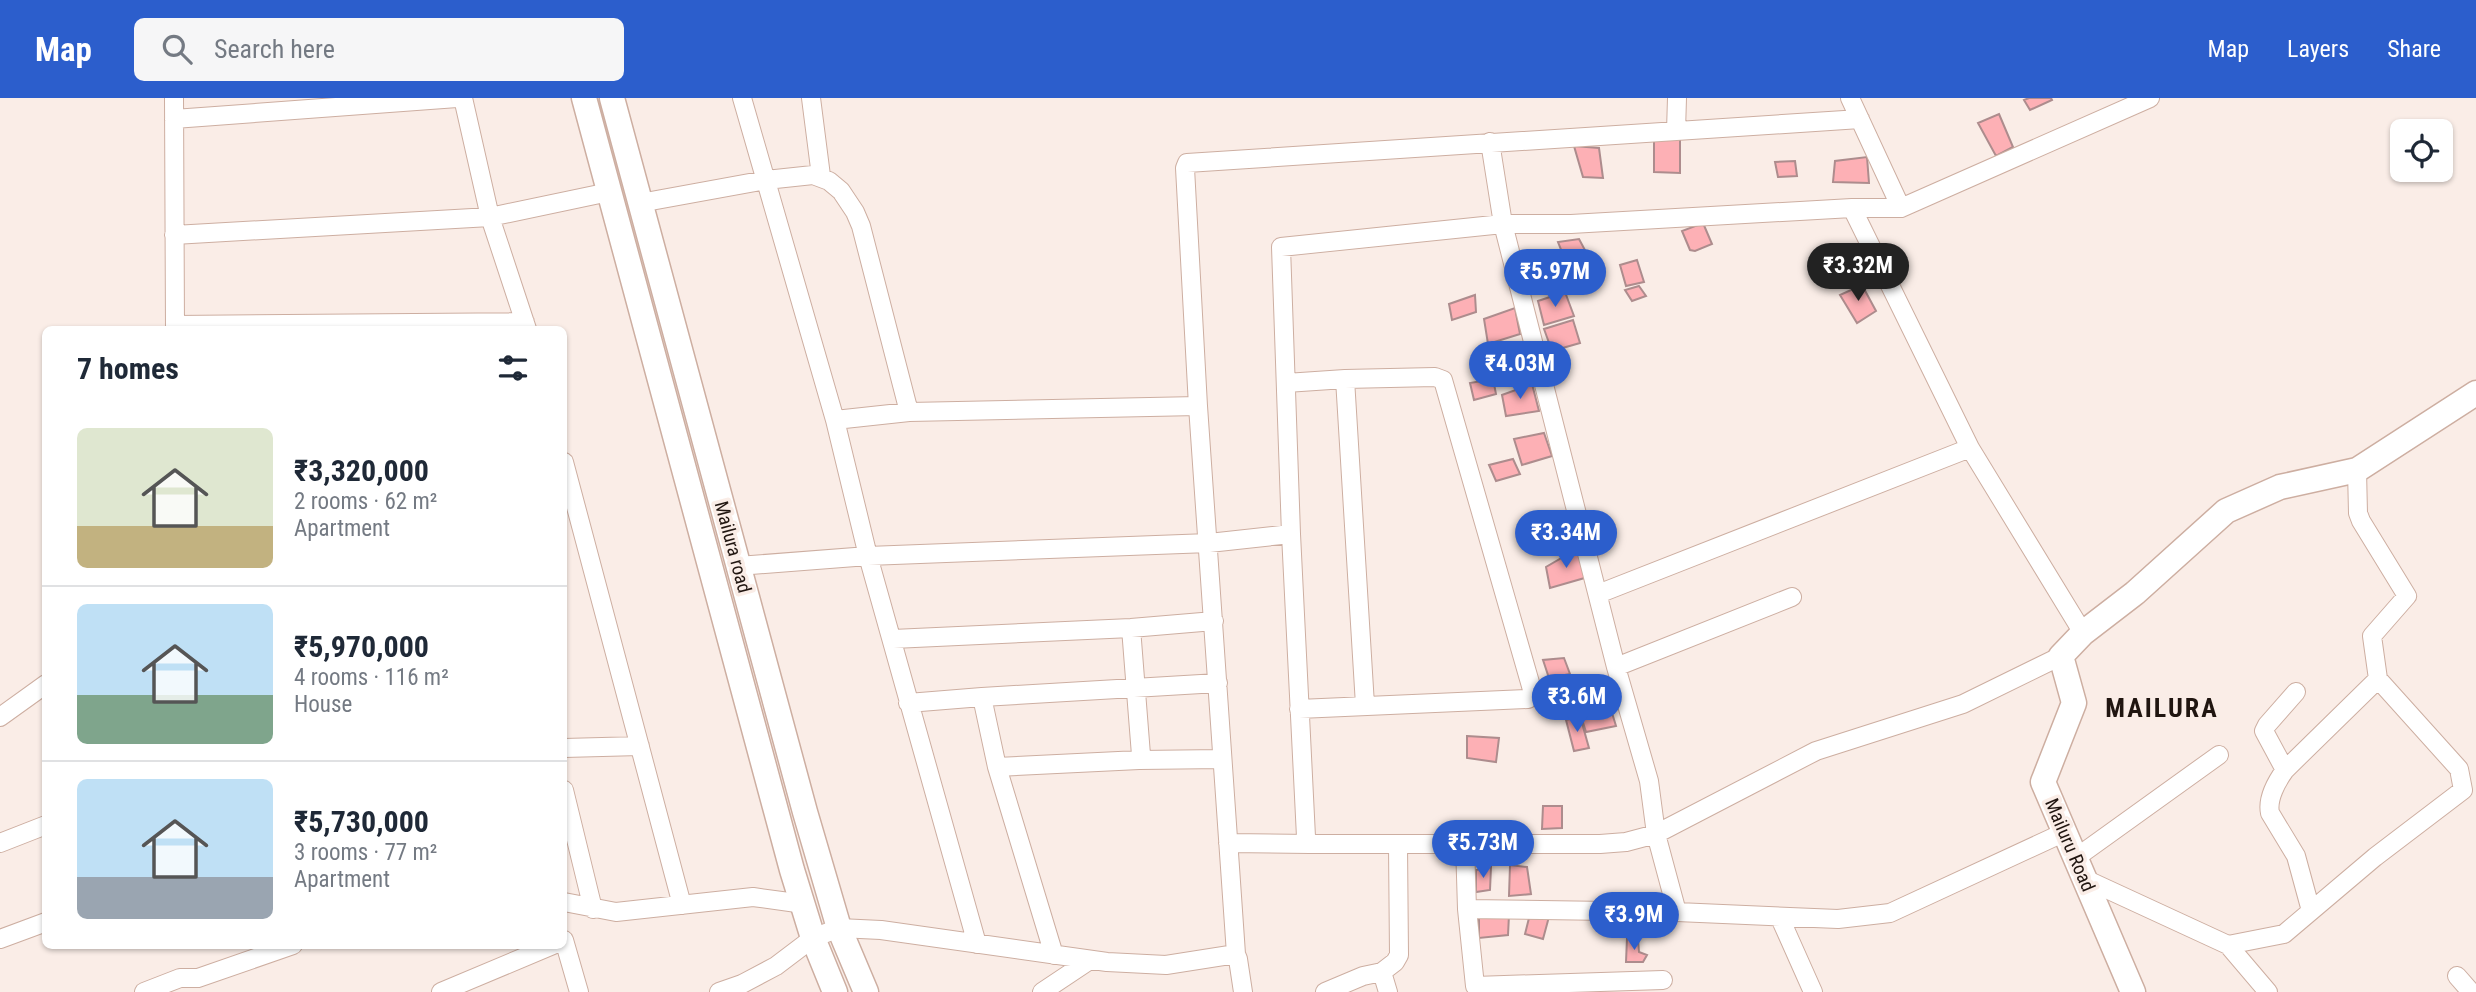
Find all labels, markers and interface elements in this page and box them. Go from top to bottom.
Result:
search box [134,18,624,81]
text: Map [35,30,92,69]
icon: search [158,30,196,68]
text: Search here [214,34,335,64]
text: Map [2208,35,2249,63]
text: Layers [2287,35,2349,63]
text: Share [2387,35,2441,63]
map controls [2390,119,2453,182]
button: locate [2390,119,2453,182]
pin: ₹3.32M [1801,244,1915,303]
pin: ₹5.97M [1498,250,1612,309]
text: ₹3.32M [1823,252,1893,279]
text: ₹5.97M [1520,258,1590,285]
pin: ₹4.03M [1463,342,1577,401]
icon: filters [494,349,532,387]
text: ₹4.03M [1485,350,1555,377]
text: 7 homes [77,351,179,386]
text: ₹3,320,000 [294,453,429,488]
icon: home [133,456,217,540]
text: 2 rooms · 62 m² [294,488,437,515]
street label: Mailura road [710,499,756,595]
pin: ₹3.34M [1509,510,1623,570]
text: Apartment [294,515,390,542]
text: ₹3.34M [1531,519,1601,546]
text: ₹5,970,000 [294,629,429,664]
icon: home [133,632,217,716]
text: 4 rooms · 116 m² [294,664,449,691]
pin: ₹3.6M [1528,674,1626,734]
text: ₹3.6M [1548,683,1606,710]
text: House [294,691,352,718]
district label: MAILURA [2105,693,2219,723]
street label: Mailuru Road [2040,795,2100,895]
text: ₹5,730,000 [294,804,429,839]
icon: home [133,807,217,891]
pin: ₹5.73M [1426,820,1540,880]
text: ₹5.73M [1448,829,1518,856]
text: 3 rooms · 77 m² [294,839,437,866]
text: Apartment [294,866,390,893]
pin: ₹3.9M [1585,892,1683,952]
text: ₹3.9M [1605,901,1663,928]

